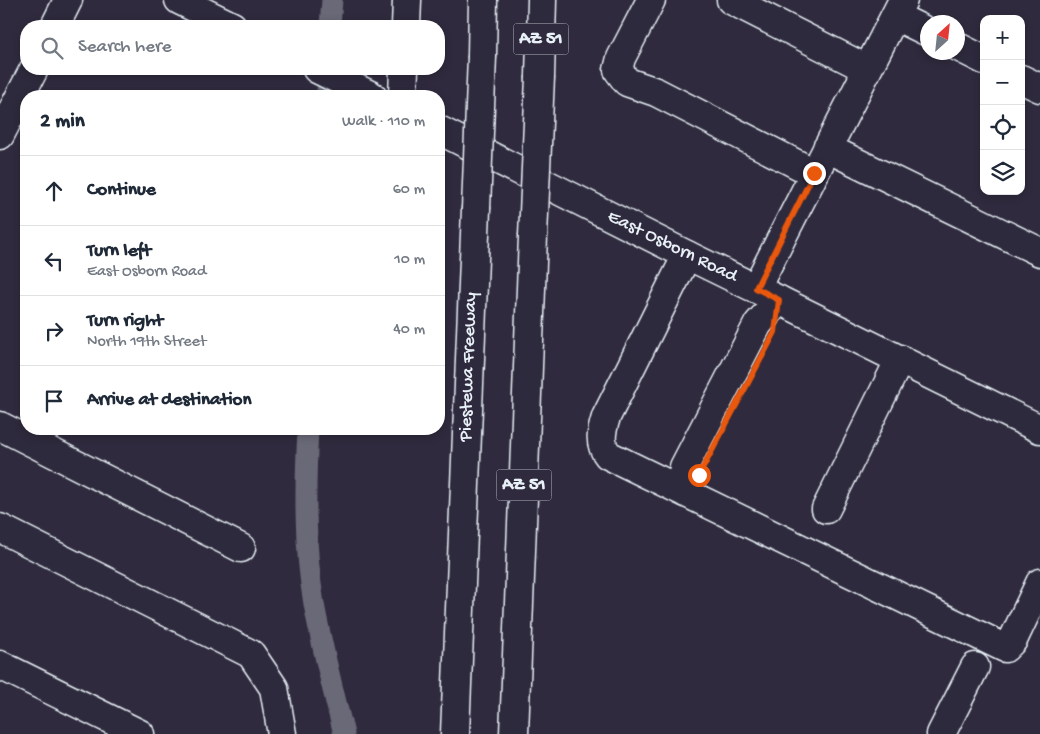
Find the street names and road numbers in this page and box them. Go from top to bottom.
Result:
road number: AZ 51 [514,23,568,54]
street label: East Osborn Road [603,206,742,289]
street label: Piestewa Freeway [455,291,483,443]
road number: AZ 51 [496,470,552,500]

